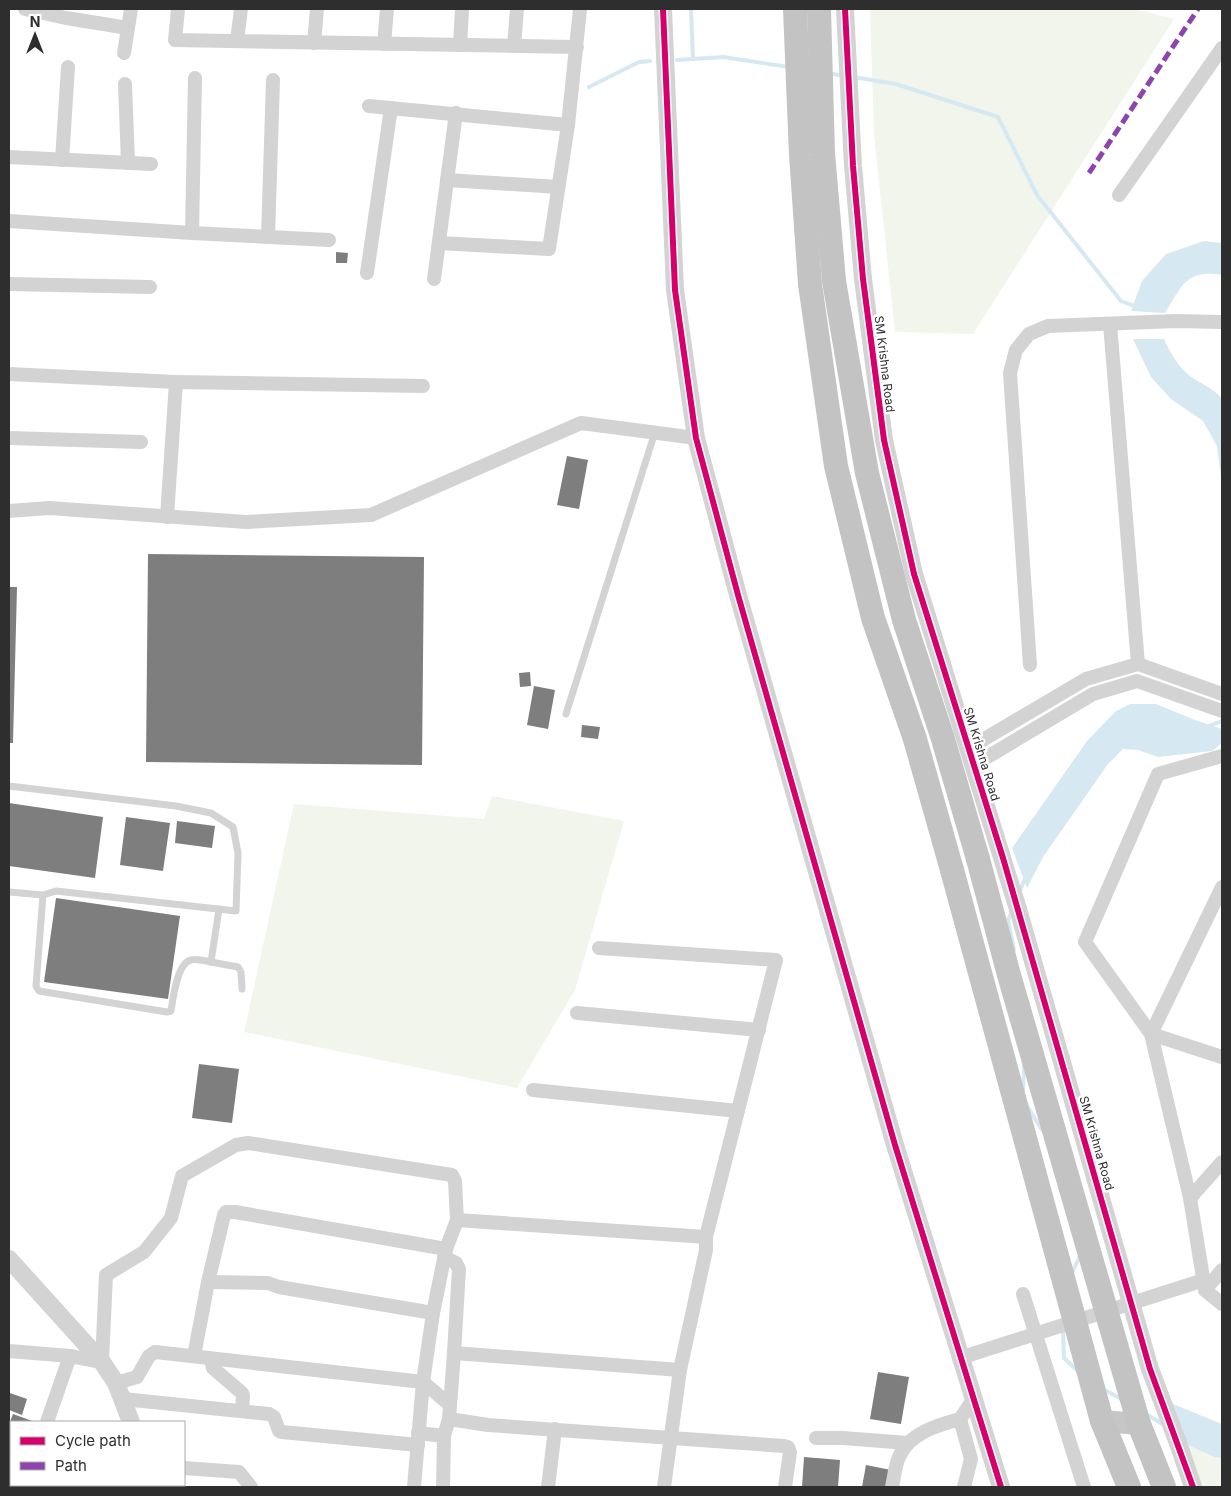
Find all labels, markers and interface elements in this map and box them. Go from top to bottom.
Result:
north arrow [10,10,60,60]
text: N [30,13,40,30]
street label: SM Krishna Road [872,315,898,413]
street label: SM Krishna Road [961,705,1003,803]
street label: SM Krishna Road [1076,1094,1118,1192]
legend [10,1421,185,1486]
text: Cycle path [55,1431,131,1450]
text: Path [55,1456,87,1475]

